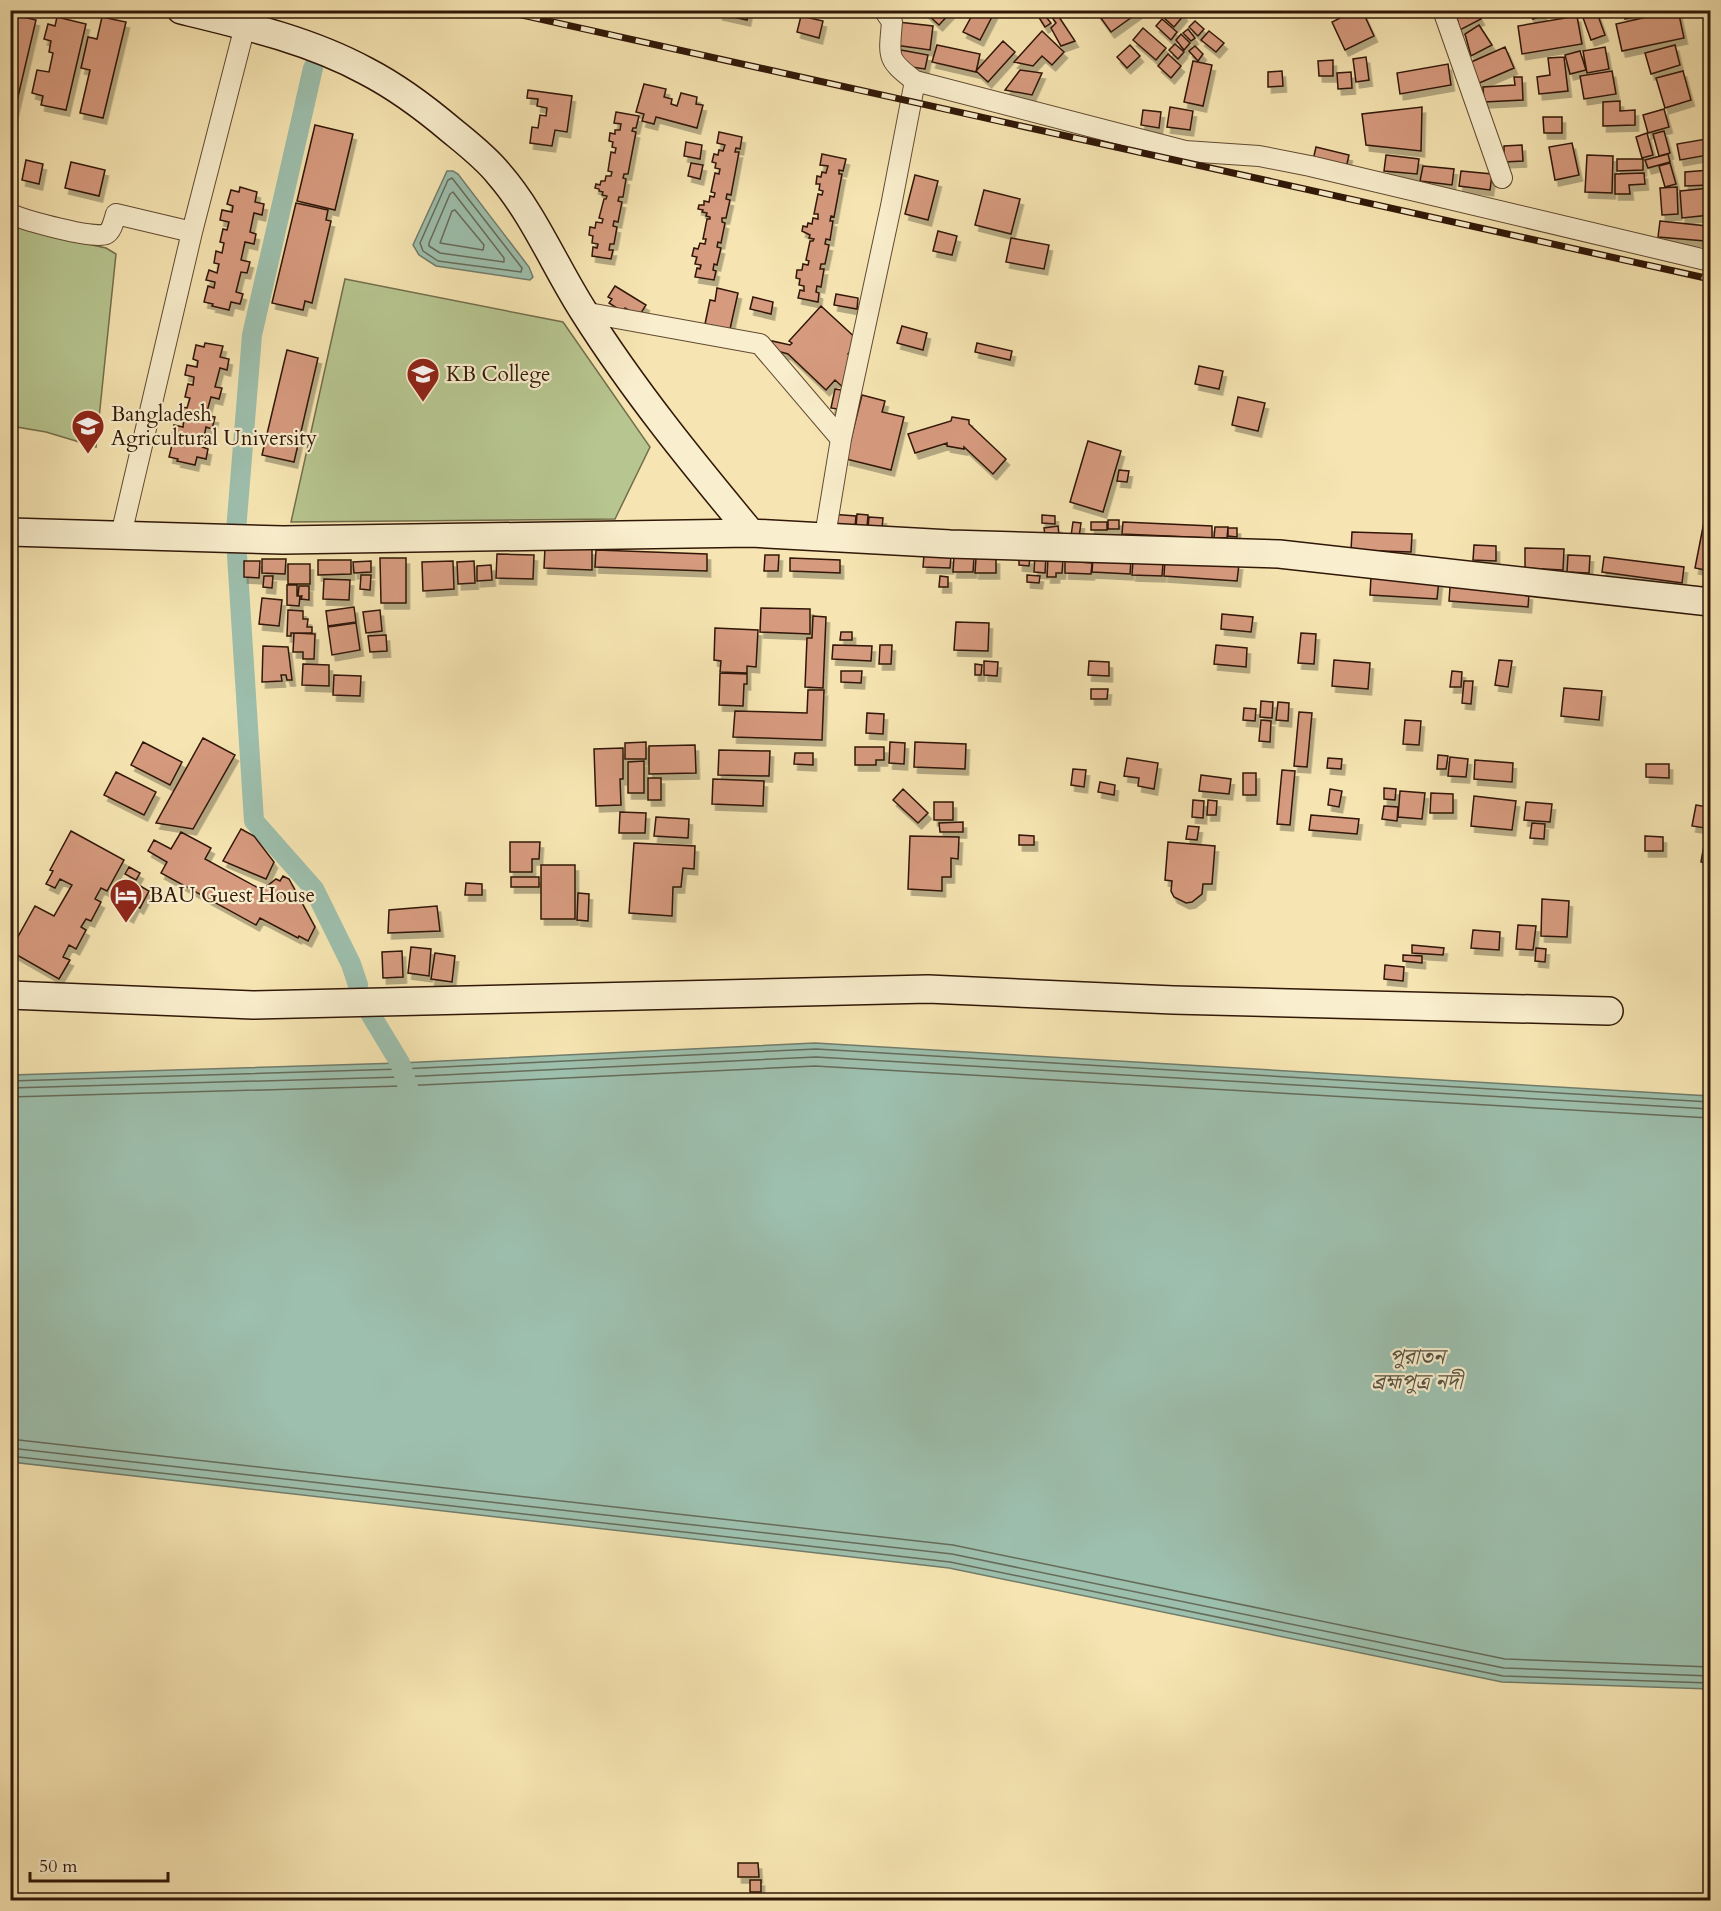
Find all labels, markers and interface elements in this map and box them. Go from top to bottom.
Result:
school or university icon: KB College [405,356,441,403]
place label: KB College [446,360,550,389]
place label: Bangladesh Agricultural University [111,400,317,453]
school or university icon: Bangladesh Agricultural University [70,408,106,455]
hotel icon: BAU Guest House [108,877,144,924]
place label: BAU Guest House [149,881,315,910]
water label: পুরাতন ব্রহ্মপুত্র নদী [1372,1342,1465,1397]
scale bar [30,1845,168,1883]
text: 50 m [39,1854,78,1879]

